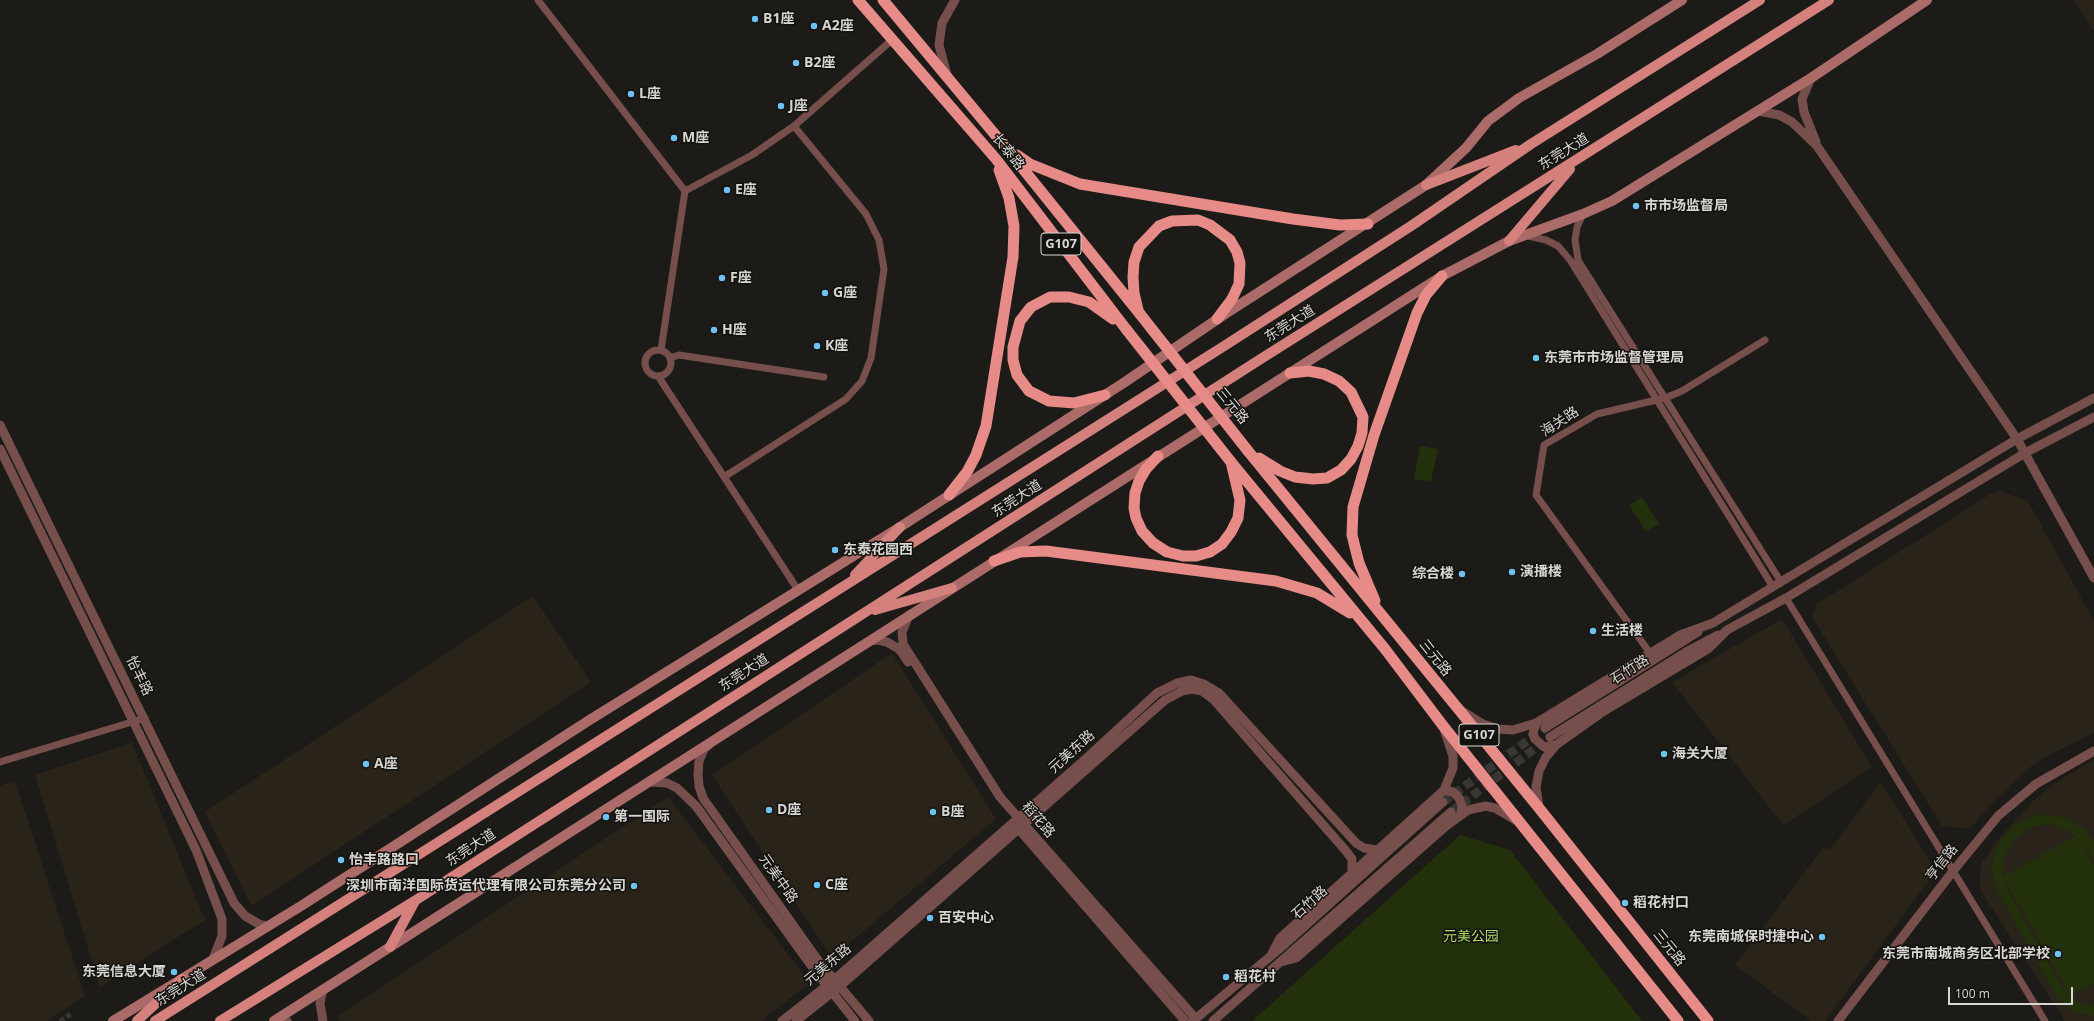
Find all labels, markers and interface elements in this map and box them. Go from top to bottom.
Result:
place label: B1座 [763,11,794,27]
marker: B1座 [750,14,760,24]
place label: A2座 [822,18,854,34]
marker: A2座 [809,21,819,31]
place label: B2座 [804,55,835,71]
marker: B2座 [791,58,801,68]
place label: L座 [639,86,661,102]
marker: L座 [626,89,636,99]
place label: J座 [789,98,808,114]
marker: J座 [776,101,786,111]
place label: M座 [682,130,709,146]
street label: 长泰路 [988,130,1028,174]
street label: 东莞大道 [1536,130,1592,174]
marker: M座 [669,133,679,143]
place label: E座 [735,182,757,198]
marker: E座 [722,185,732,195]
place label: 市市场监督局 [1644,198,1728,214]
marker: 市市场监督局 [1631,201,1641,211]
road number: G107 [1041,233,1081,255]
place label: F座 [730,270,752,286]
marker: F座 [717,273,727,283]
place label: G座 [833,285,857,301]
marker: G座 [820,288,830,298]
street label: 东莞大道 [1262,302,1318,346]
place label: H座 [722,322,747,338]
marker: H座 [709,325,719,335]
place label: K座 [825,338,848,354]
marker: K座 [812,341,822,351]
place label: 东莞市市场监督管理局 [1544,350,1684,366]
marker: 东莞市市场监督管理局 [1531,353,1541,363]
street label: 三元路 [1212,384,1252,428]
street label: 海关路 [1538,404,1582,440]
street label: 东莞大道 [989,477,1045,521]
place label: 东泰花园西 [843,542,913,558]
marker: 东泰花园西 [830,545,840,555]
place label: 演播楼 [1520,564,1562,580]
place label: 综合楼 [1412,566,1454,582]
marker: 演播楼 [1507,567,1517,577]
marker: 综合楼 [1457,569,1467,579]
place label: 生活楼 [1601,623,1643,639]
marker: 生活楼 [1588,626,1598,636]
street label: 三元路 [1415,636,1455,680]
street label: 东莞大道 [716,651,772,695]
street label: 石竹路 [1608,652,1652,688]
street label: 怡丰路 [122,653,156,699]
road number: G107 [1459,724,1499,746]
street label: 元美东路 [1046,727,1098,777]
place label: 海关大厦 [1672,746,1728,762]
marker: 海关大厦 [1659,749,1669,759]
place label: A座 [374,756,398,772]
marker: A座 [361,759,371,769]
street label: 稻花路 [1018,799,1058,841]
place label: D座 [777,802,801,818]
place label: B座 [941,804,964,820]
marker: D座 [764,805,774,815]
marker: B座 [928,807,938,817]
place label: 第一国际 [614,809,670,825]
marker: 第一国际 [601,812,611,822]
street label: 东莞大道 [443,826,499,870]
street label: 亨信路 [1922,841,1962,885]
street label: 元美中路 [755,851,801,907]
place label: 怡丰路路口 [349,852,419,868]
marker: 怡丰路路口 [336,855,346,865]
place label: C座 [825,877,848,893]
place label: 深圳市南洋国际货运代理有限公司东莞分公司 [346,878,626,894]
marker: C座 [812,880,822,890]
marker: 深圳市南洋国际货运代理有限公司东莞分公司 [629,881,639,891]
street label: 石竹路 [1289,883,1331,923]
place label: 稻花村口 [1633,895,1689,911]
marker: 稻花村口 [1620,898,1630,908]
place label: 百安中心 [938,910,994,926]
marker: 百安中心 [925,913,935,923]
street label: 三元路 [1649,926,1689,970]
park label: 元美公园 [1443,929,1499,945]
place label: 东莞南城保时捷中心 [1688,929,1814,945]
marker: 东莞南城保时捷中心 [1817,932,1827,942]
street label: 元美东路 [801,941,855,989]
place label: 东莞市南城商务区北部学校 [1882,946,2050,962]
marker: 东莞市南城商务区北部学校 [2053,949,2063,959]
place label: 东莞信息大厦 [82,964,166,980]
street label: 东莞大道 [153,966,209,1010]
marker: 东莞信息大厦 [169,967,179,977]
place label: 稻花村 [1234,969,1276,985]
marker: 稻花村 [1221,972,1231,982]
scale bar [1950,979,2075,1005]
text: 100 m [1955,985,1990,1002]

